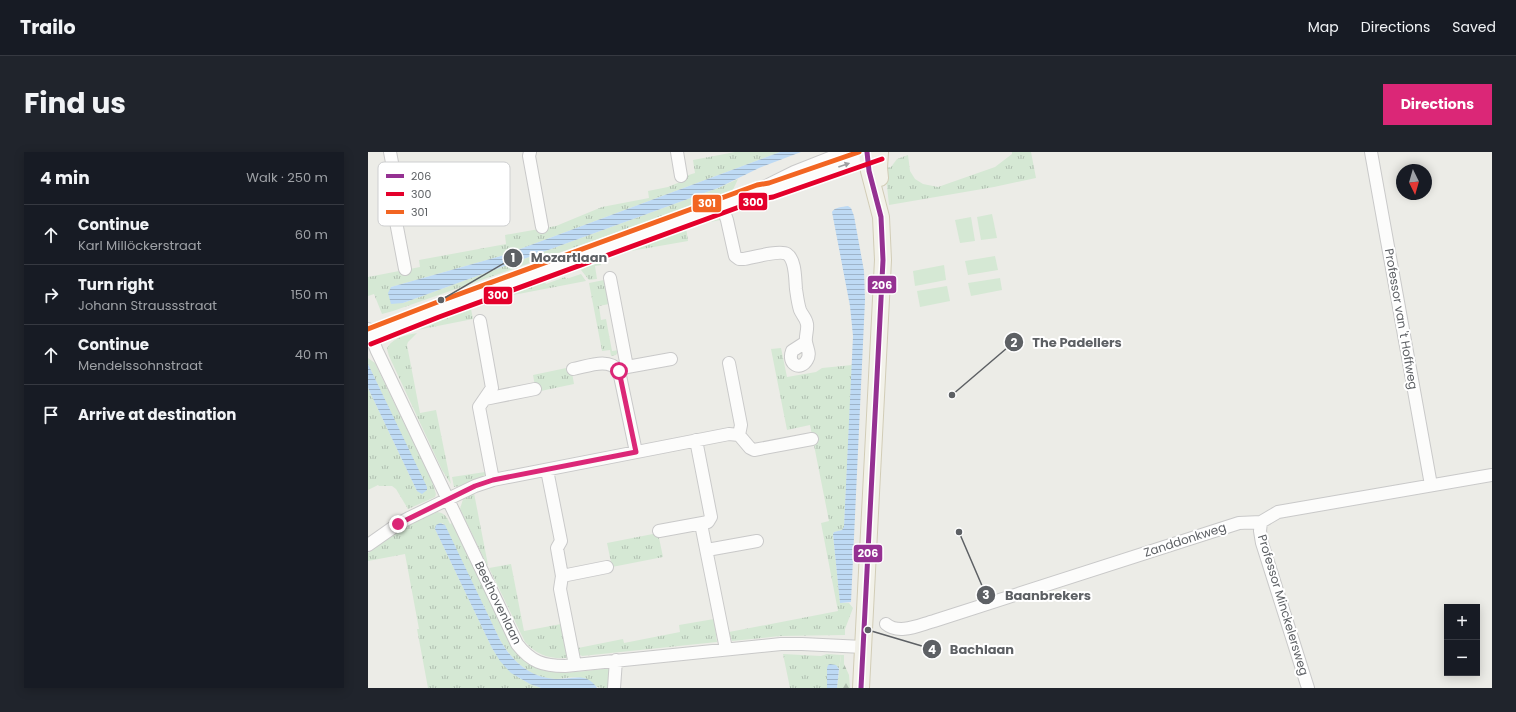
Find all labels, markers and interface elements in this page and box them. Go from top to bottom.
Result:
text: Trailo [20,14,76,41]
text: Map [1308,17,1339,37]
text: Directions [1361,17,1430,37]
text: Saved [1452,17,1496,37]
text: Find us [24,84,126,123]
button: Directions [1383,84,1492,125]
one-way arrow [839,161,851,167]
legend [378,162,510,226]
north arrow [1396,164,1432,200]
text: 4 min [40,166,90,190]
text: Walk · 250 m [246,168,328,187]
text: 206 [411,168,431,184]
text: 300 [411,186,431,202]
line badge: 300 [738,192,768,211]
line badge: 301 [692,194,722,213]
text: 300 [743,194,764,210]
text: 301 [698,195,716,211]
text: 301 [411,204,428,220]
text: Continue [78,214,149,235]
icon: ahead [40,224,62,246]
text: 60 m [295,225,328,244]
text: Karl Millöckerstraat [78,236,201,255]
callout: Mozartlaan [503,245,616,270]
street label: Professor van 't Hoffweg [1381,247,1422,391]
text: Mozartlaan [531,248,608,267]
text: 1 [511,249,515,266]
text: Turn right [78,274,154,295]
line badge: 206 [867,275,897,294]
text: 206 [872,277,892,293]
icon: right [40,284,62,306]
text: 150 m [291,285,328,304]
line badge: 300 [483,286,513,305]
text: 300 [488,287,509,303]
text: Johann Straussstraat [78,296,217,315]
callout: The Padellers [1004,330,1129,355]
text: The Padellers [1032,333,1122,352]
text: Continue [78,334,149,355]
text: 2 [1011,334,1018,351]
icon: ahead [40,344,62,366]
text: 40 m [295,345,328,364]
text: Mendelssohnstraat [78,356,203,375]
route start [610,362,628,380]
icon: arrive [40,404,62,426]
text: Arrive at destination [78,404,236,425]
route end [389,515,407,533]
street label: Zanddonkweg [1142,518,1228,561]
street label: Professor Minckelersweg [1254,532,1313,678]
line badge: 206 [853,544,883,563]
text: 206 [858,545,878,561]
street label: Beethovenlaan [471,558,526,647]
callout: Baanbrekers [976,583,1099,608]
text: 3 [982,586,990,603]
text: Baanbrekers [1005,586,1091,605]
map controls [1444,604,1480,676]
button: + [1444,604,1480,640]
callout: Bachlaan [922,637,1022,662]
text: Bachlaan [950,640,1014,659]
button: − [1444,640,1480,676]
text: 4 [928,641,936,658]

